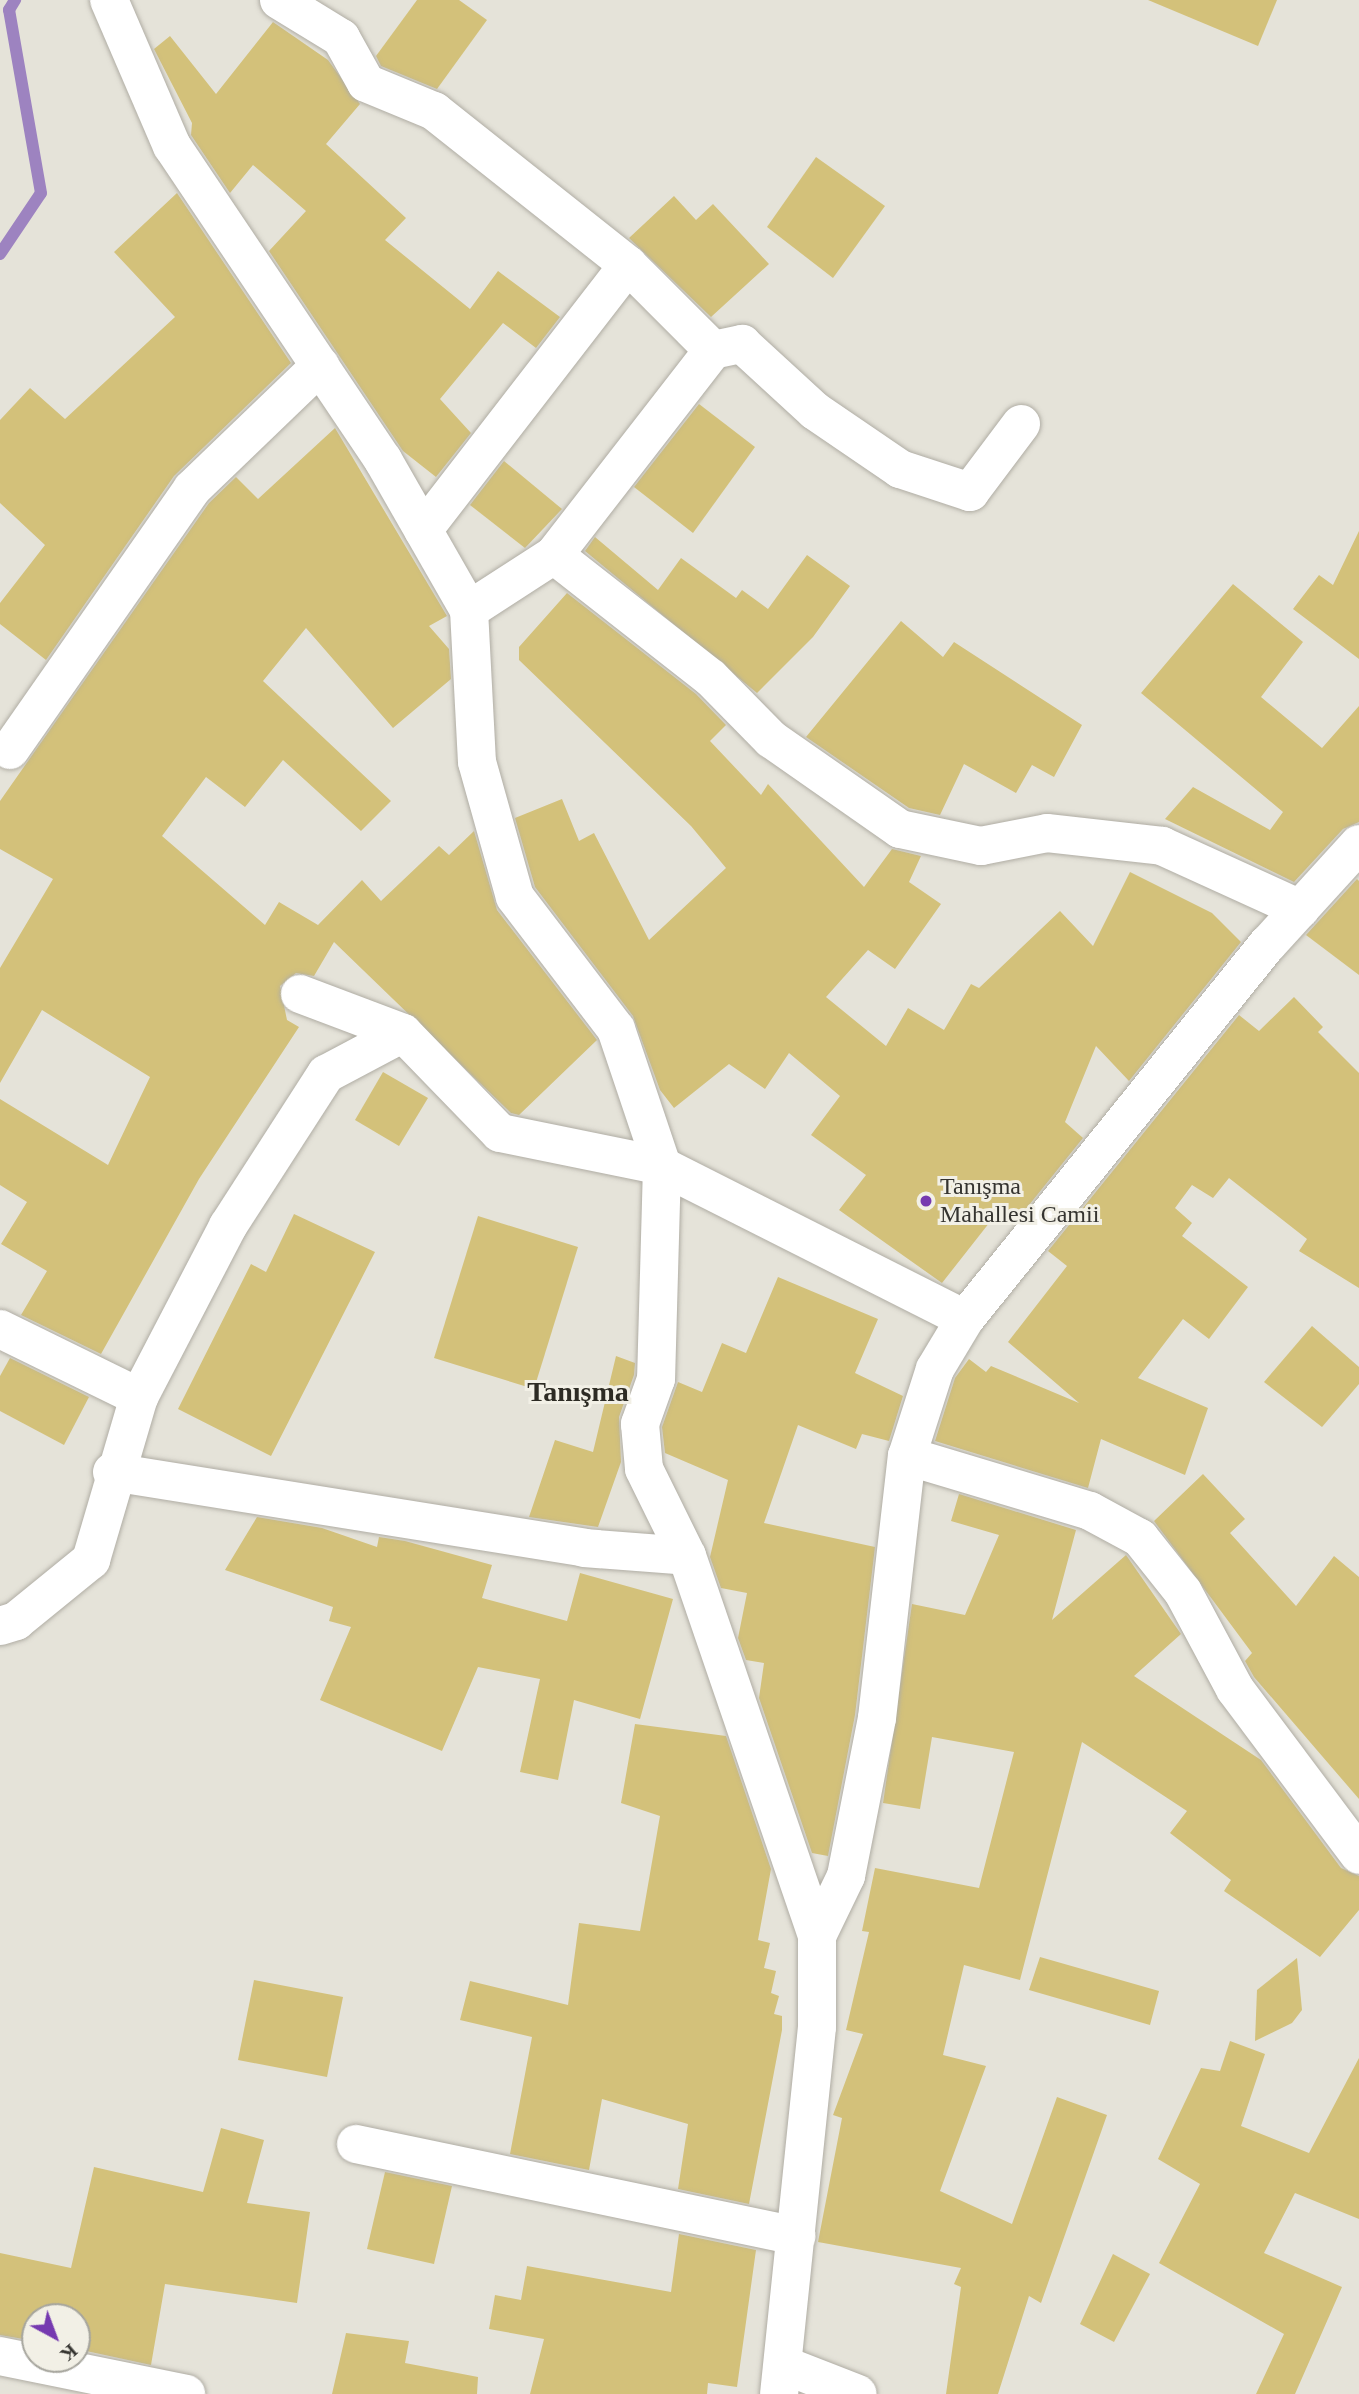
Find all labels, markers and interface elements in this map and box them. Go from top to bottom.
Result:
place label: Tanışma Mahallesi Camii [940,1173,1099,1229]
marker: Tanışma Mahallesi Camii [918,1193,934,1209]
district label: Tanışma [527,1375,629,1409]
north arrow [21,2303,91,2373]
text: K [56,2340,81,2365]

